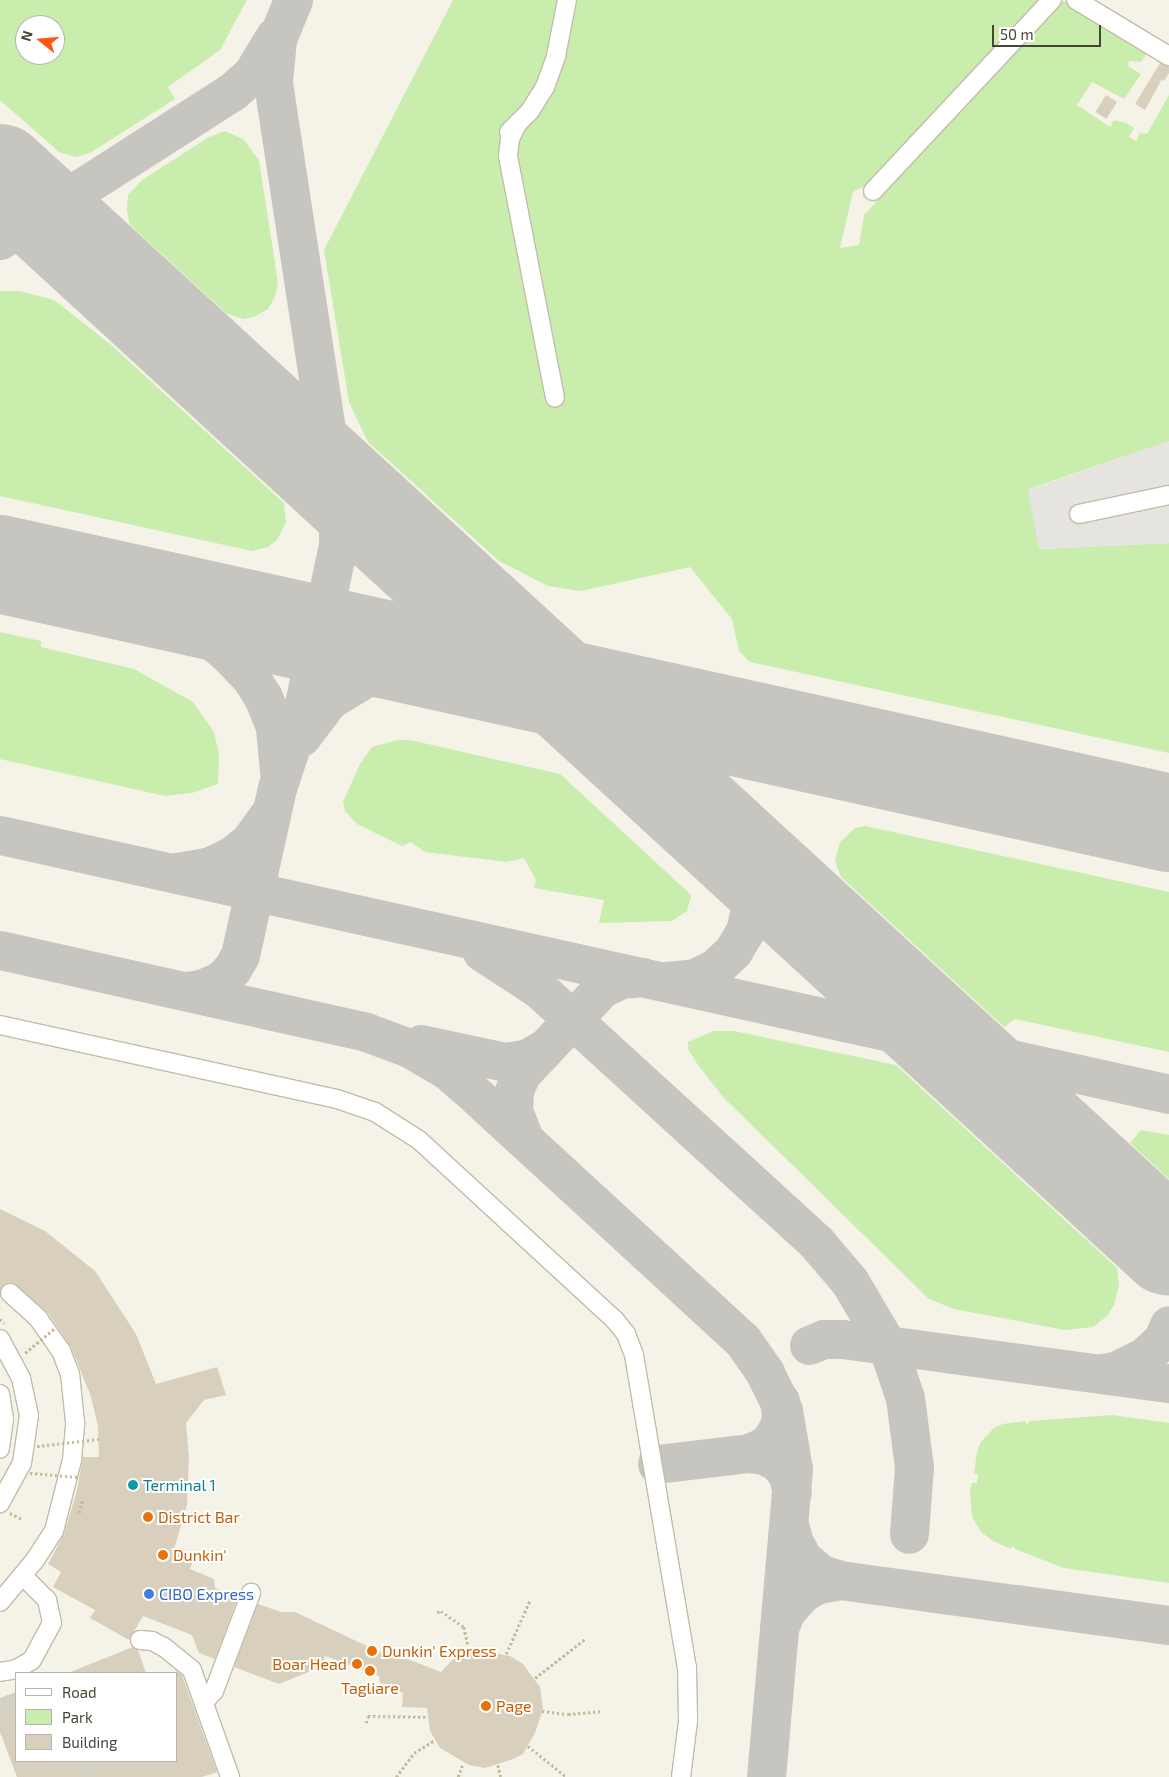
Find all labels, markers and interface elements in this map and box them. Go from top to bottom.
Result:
north arrow [15,15,65,65]
scale bar [994,15,1103,47]
text: 50 m [1000,25,1034,43]
text: N [17,28,36,43]
place label: Terminal 1 [143,1475,216,1495]
marker: Terminal 1 [127,1479,139,1491]
place label: District Bar [158,1507,240,1527]
marker: District Bar [142,1511,154,1523]
place label: Dunkin' [173,1545,227,1565]
marker: Dunkin' [157,1549,169,1561]
place label: CIBO Express [159,1584,254,1604]
marker: CIBO Express [143,1588,155,1600]
place label: Dunkin' Express [382,1641,497,1661]
marker: Dunkin' Express [366,1645,378,1657]
place label: Boar Head [272,1654,347,1674]
marker: Boar Head [351,1658,363,1670]
marker: Tagliare [364,1665,376,1677]
legend [15,1672,178,1762]
place label: Tagliare [341,1678,399,1698]
text: Road [62,1683,97,1701]
place label: Page [496,1696,532,1716]
marker: Page [480,1700,492,1712]
text: Park [62,1708,93,1726]
text: Building [62,1733,117,1751]

